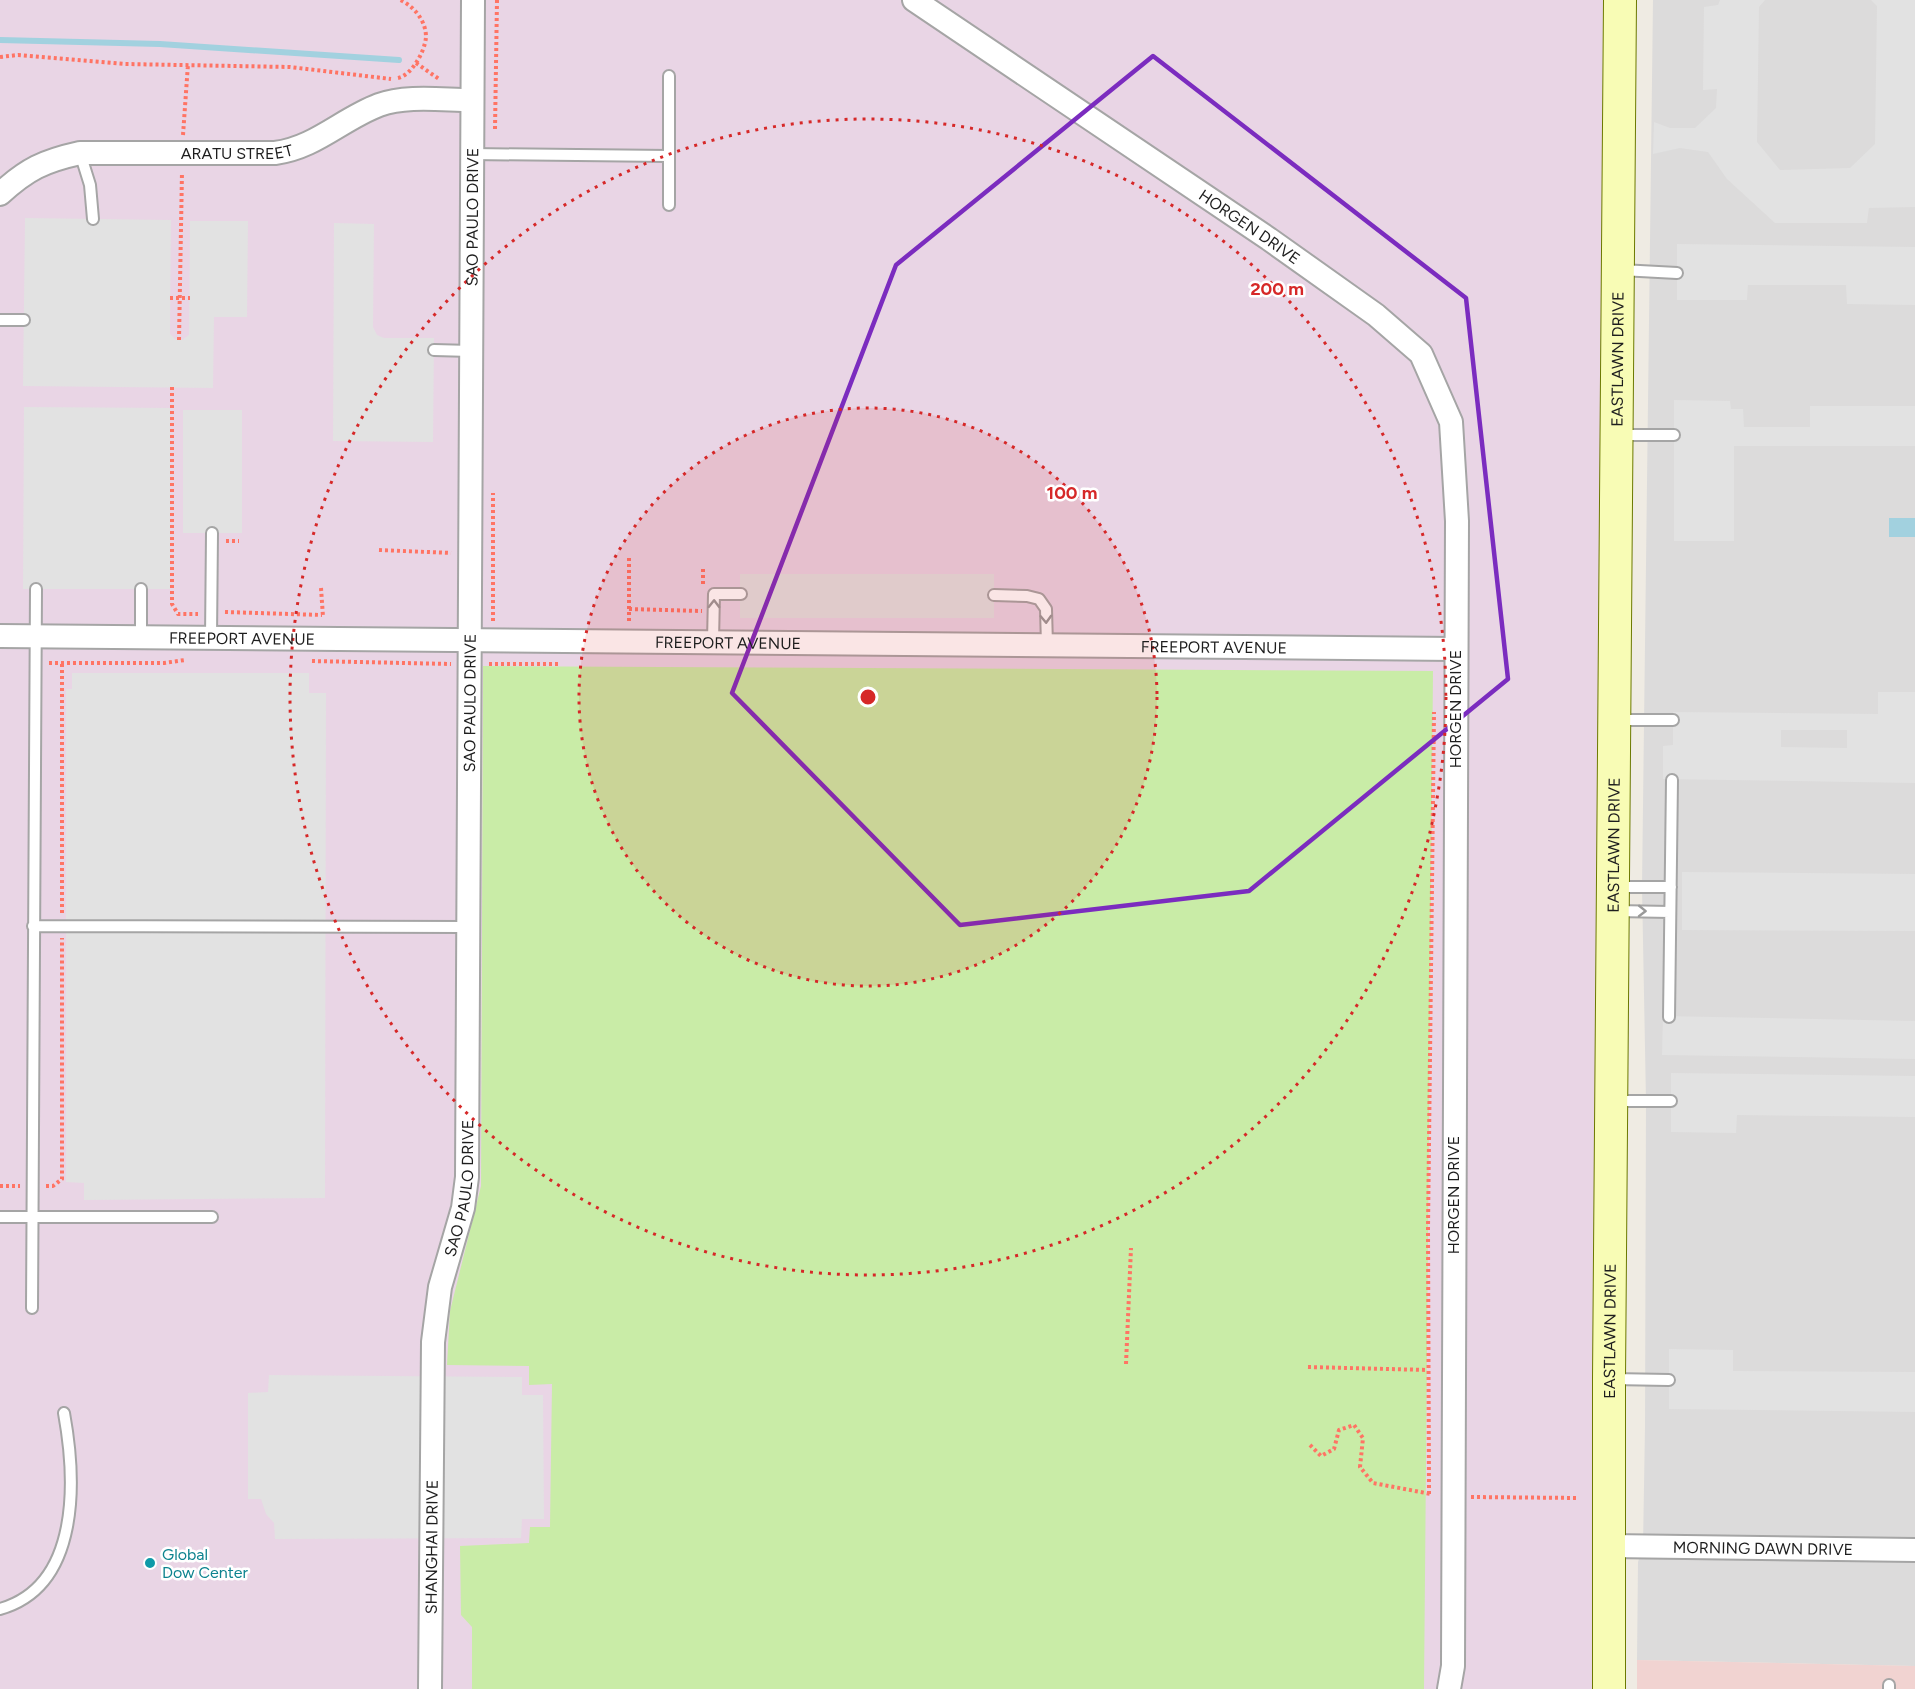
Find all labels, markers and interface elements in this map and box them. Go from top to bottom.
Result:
street label: ARATU STREET [181,140,295,163]
street label: SAO PAULO DRIVE [462,148,482,286]
street label: HORGEN DRIVE [1196,185,1304,268]
text: 200 m [1250,278,1304,300]
street label: EASTLAWN DRIVE [1607,291,1627,427]
text: 100 m [1047,482,1097,504]
one-way arrow [707,599,720,608]
one-way arrow [1039,615,1052,624]
street label: FREEPORT AVENUE [169,628,315,648]
street label: FREEPORT AVENUE [655,632,801,653]
street label: SAO PAULO DRIVE [460,634,479,772]
street label: FREEPORT AVENUE [1141,637,1287,657]
street label: HORGEN DRIVE [1446,650,1465,768]
centre of rings [858,687,878,707]
street label: EASTLAWN DRIVE [1603,777,1623,913]
one-way arrow [1637,905,1646,917]
street label: SAO PAULO DRIVE [440,1120,477,1259]
street label: HORGEN DRIVE [1444,1136,1463,1254]
street label: EASTLAWN DRIVE [1600,1263,1619,1399]
street label: SHANGHAI DRIVE [421,1480,441,1614]
street label: MORNING DAWN DRIVE [1673,1537,1853,1559]
place label: Global Dow Center [162,1545,249,1582]
marker: Global Dow Center [143,1556,157,1570]

